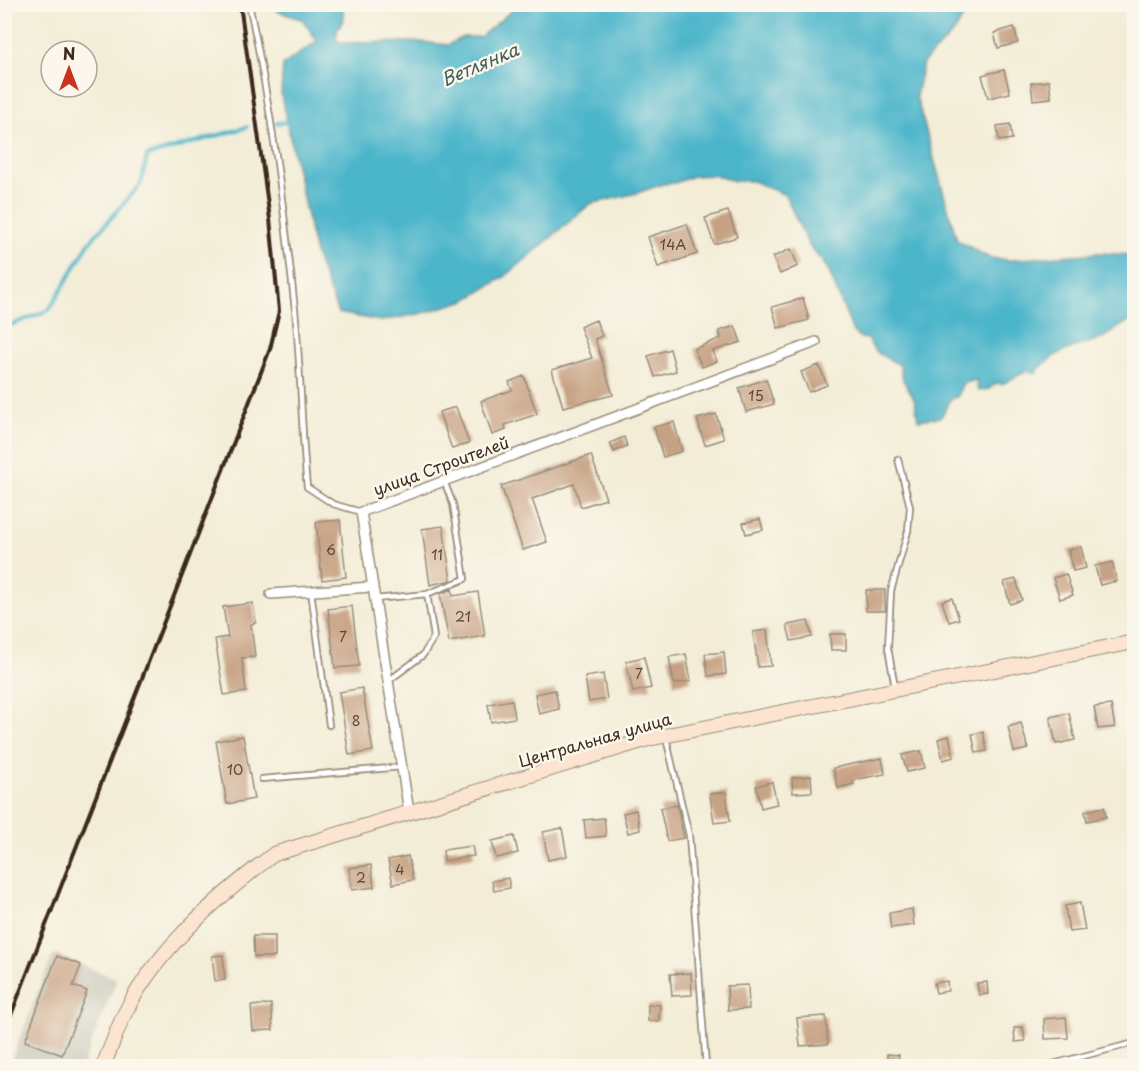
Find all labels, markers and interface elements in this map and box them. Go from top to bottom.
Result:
water label: Ветлянка [436,35,523,92]
north arrow [39,39,99,99]
text: N [63,41,75,65]
house number: 14А [660,234,686,255]
house number: 15 [748,385,764,406]
street label: улица Строителей [369,429,512,501]
house number: 6 [326,539,336,560]
house number: 11 [431,544,443,565]
house number: 21 [455,606,471,627]
house number: 7 [339,626,347,647]
house number: 7 [635,663,643,684]
street label: Центральная улица [516,706,674,772]
house number: 8 [352,710,360,731]
house number: 10 [227,759,243,780]
house number: 4 [395,859,405,880]
house number: 2 [356,867,366,888]

